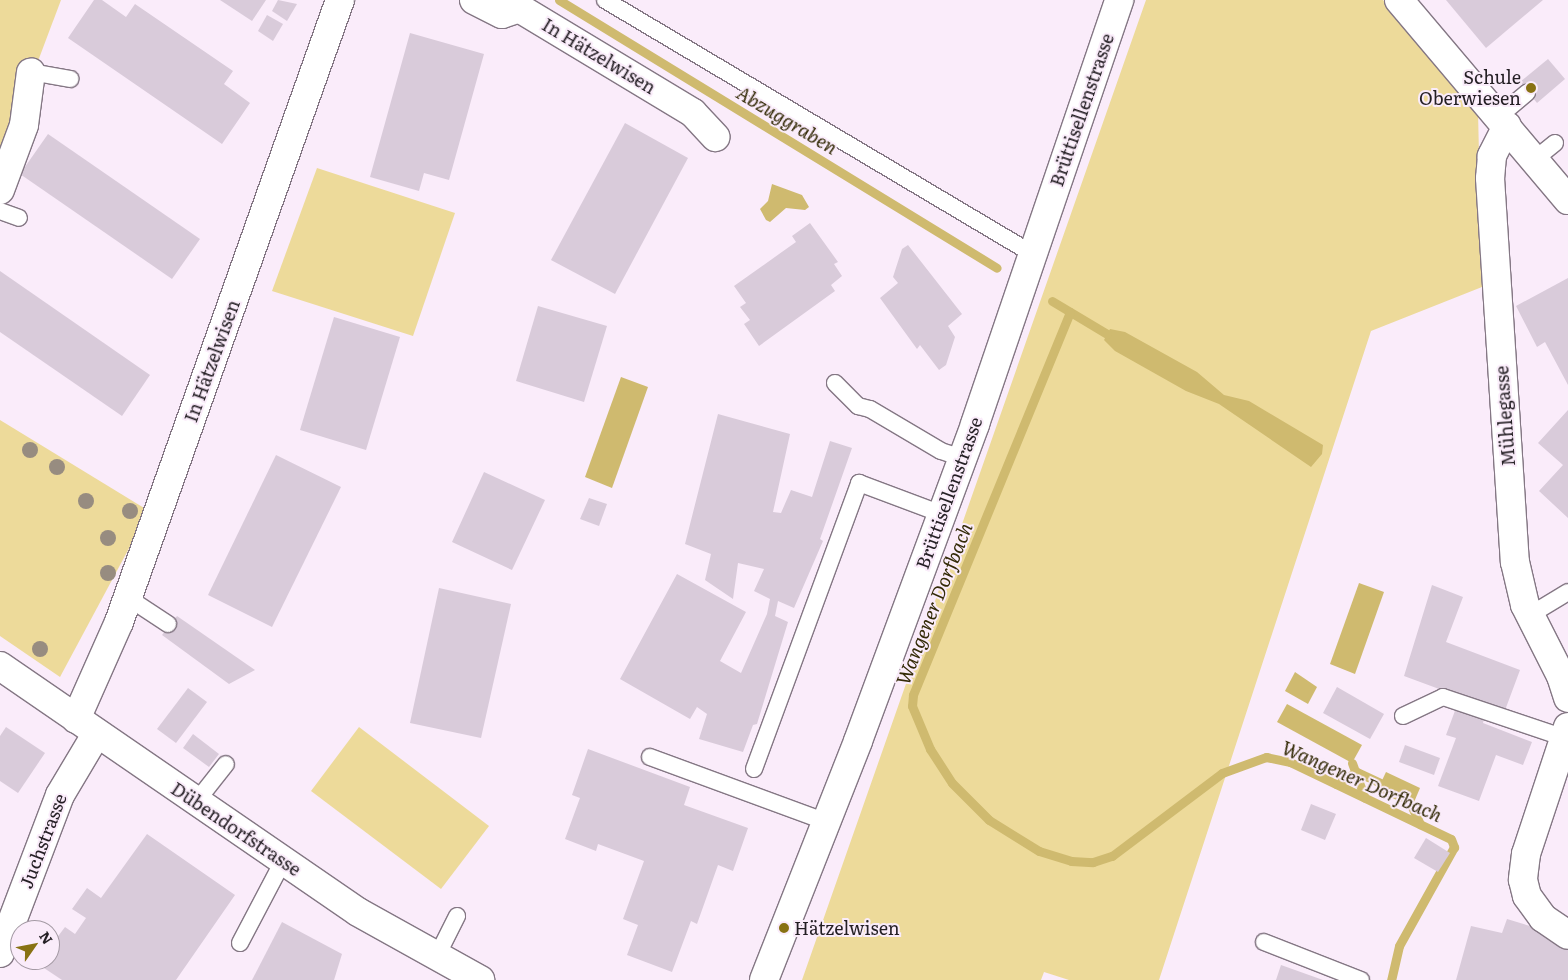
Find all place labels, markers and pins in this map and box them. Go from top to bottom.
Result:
place label: Schule Oberwiesen [1419,67,1521,110]
marker: Schule Oberwiesen [1525,82,1537,94]
place label: Hätzelwisen [794,917,900,939]
marker: Hätzelwisen [778,922,790,934]

